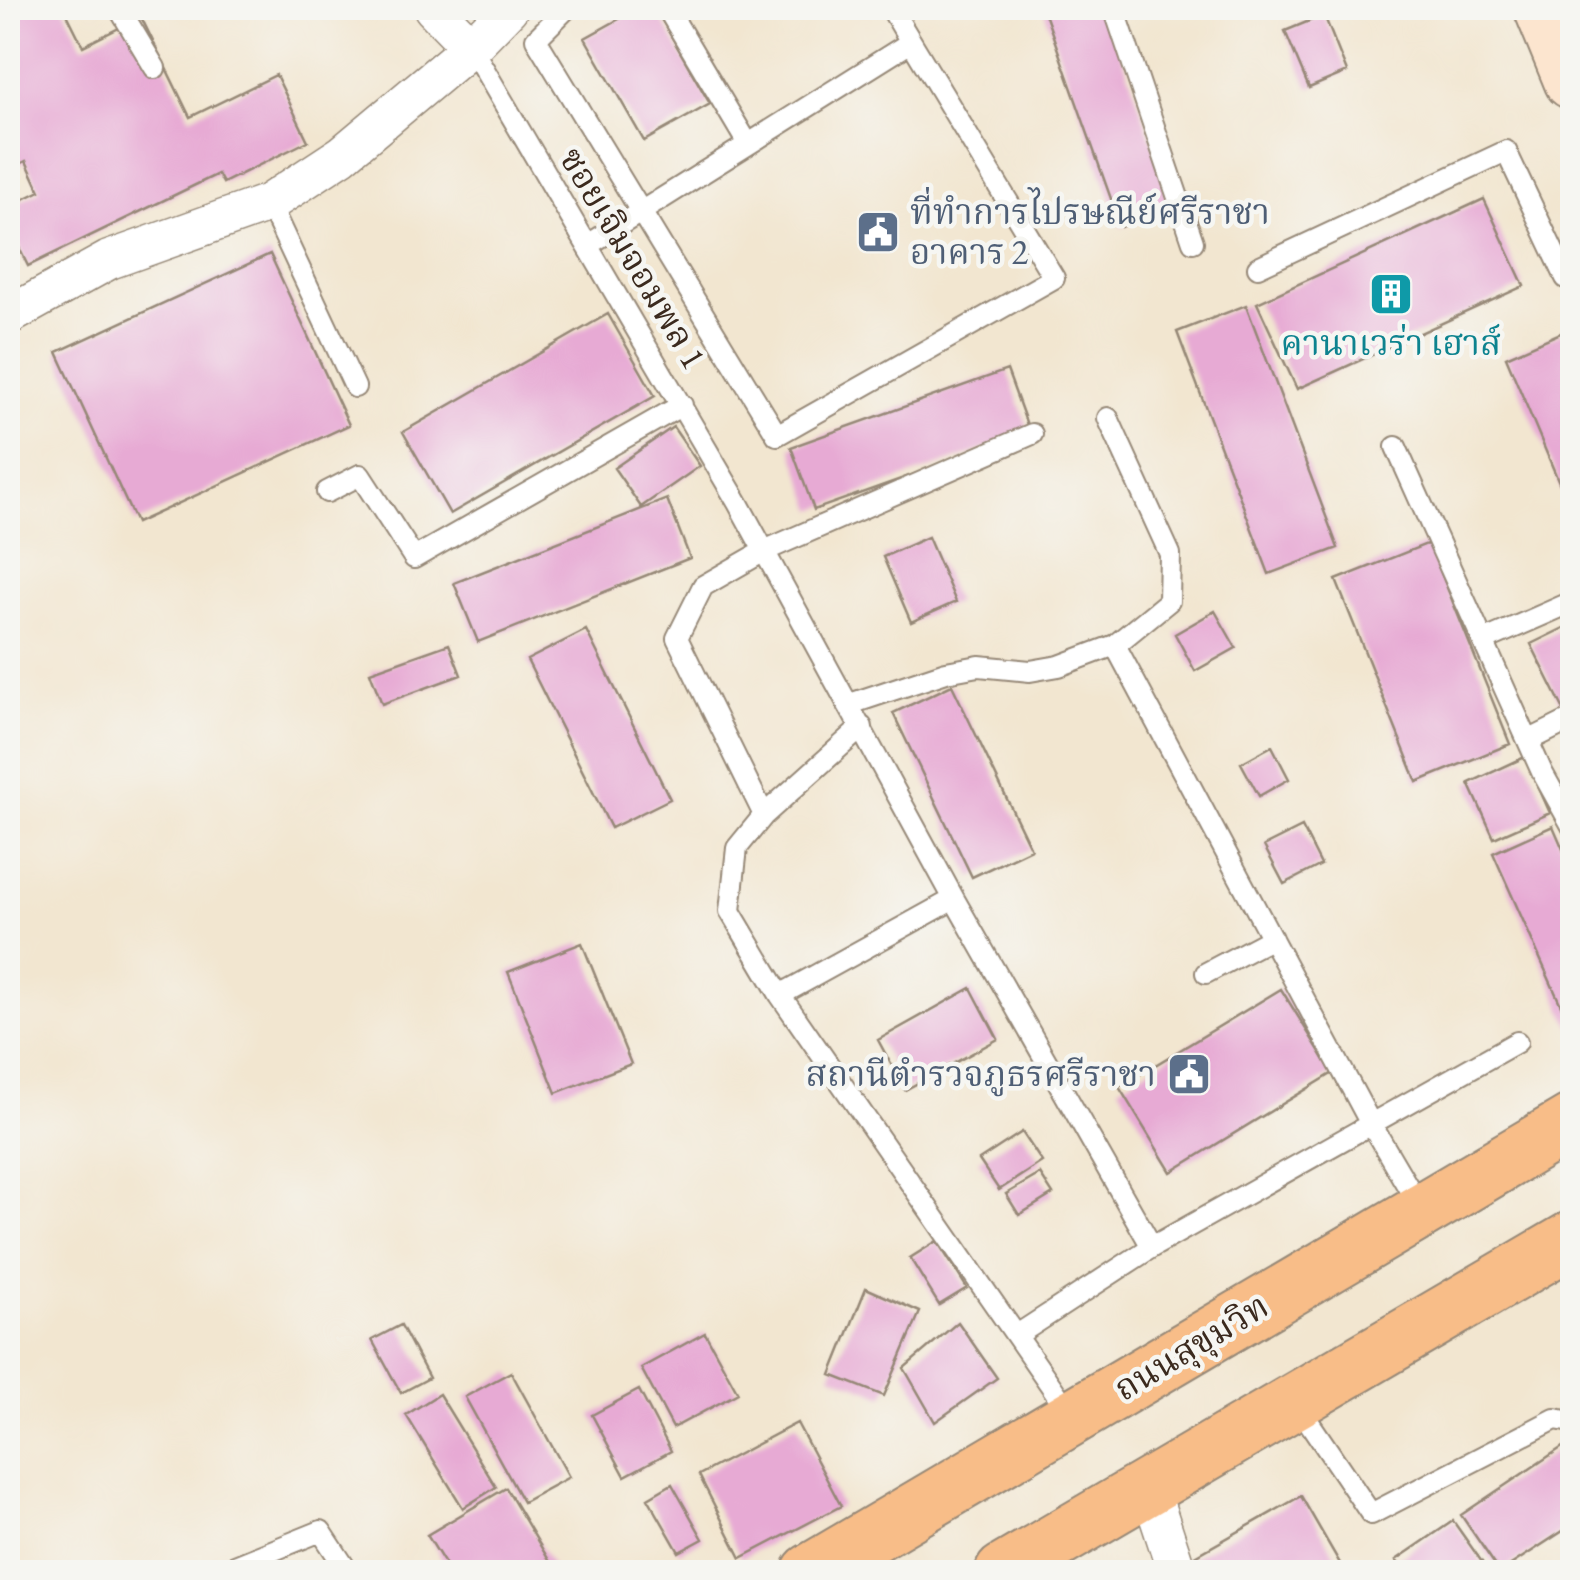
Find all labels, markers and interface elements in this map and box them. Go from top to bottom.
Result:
street label: ซอยเจิมจอมพล 1 [550,139,717,377]
place label: ที่ทำการไปรษณีย์ศรีราชา อาคาร 2 [910,187,1270,274]
public building icon: ที่ทำการไปรษณีย์ศรีราชา อาคาร 2 [855,209,901,255]
building icon: คานาเวร่า เฮาส์ [1368,271,1414,317]
place label: คานาเวร่า เฮาส์ [1281,320,1501,365]
place label: สถานีตำรวจภูธรศรีราชา [805,1051,1156,1097]
public building icon: สถานีตำรวจภูธรศรีราชา [1166,1051,1212,1097]
street label: ถนนสุขุมวิท [1105,1283,1277,1411]

